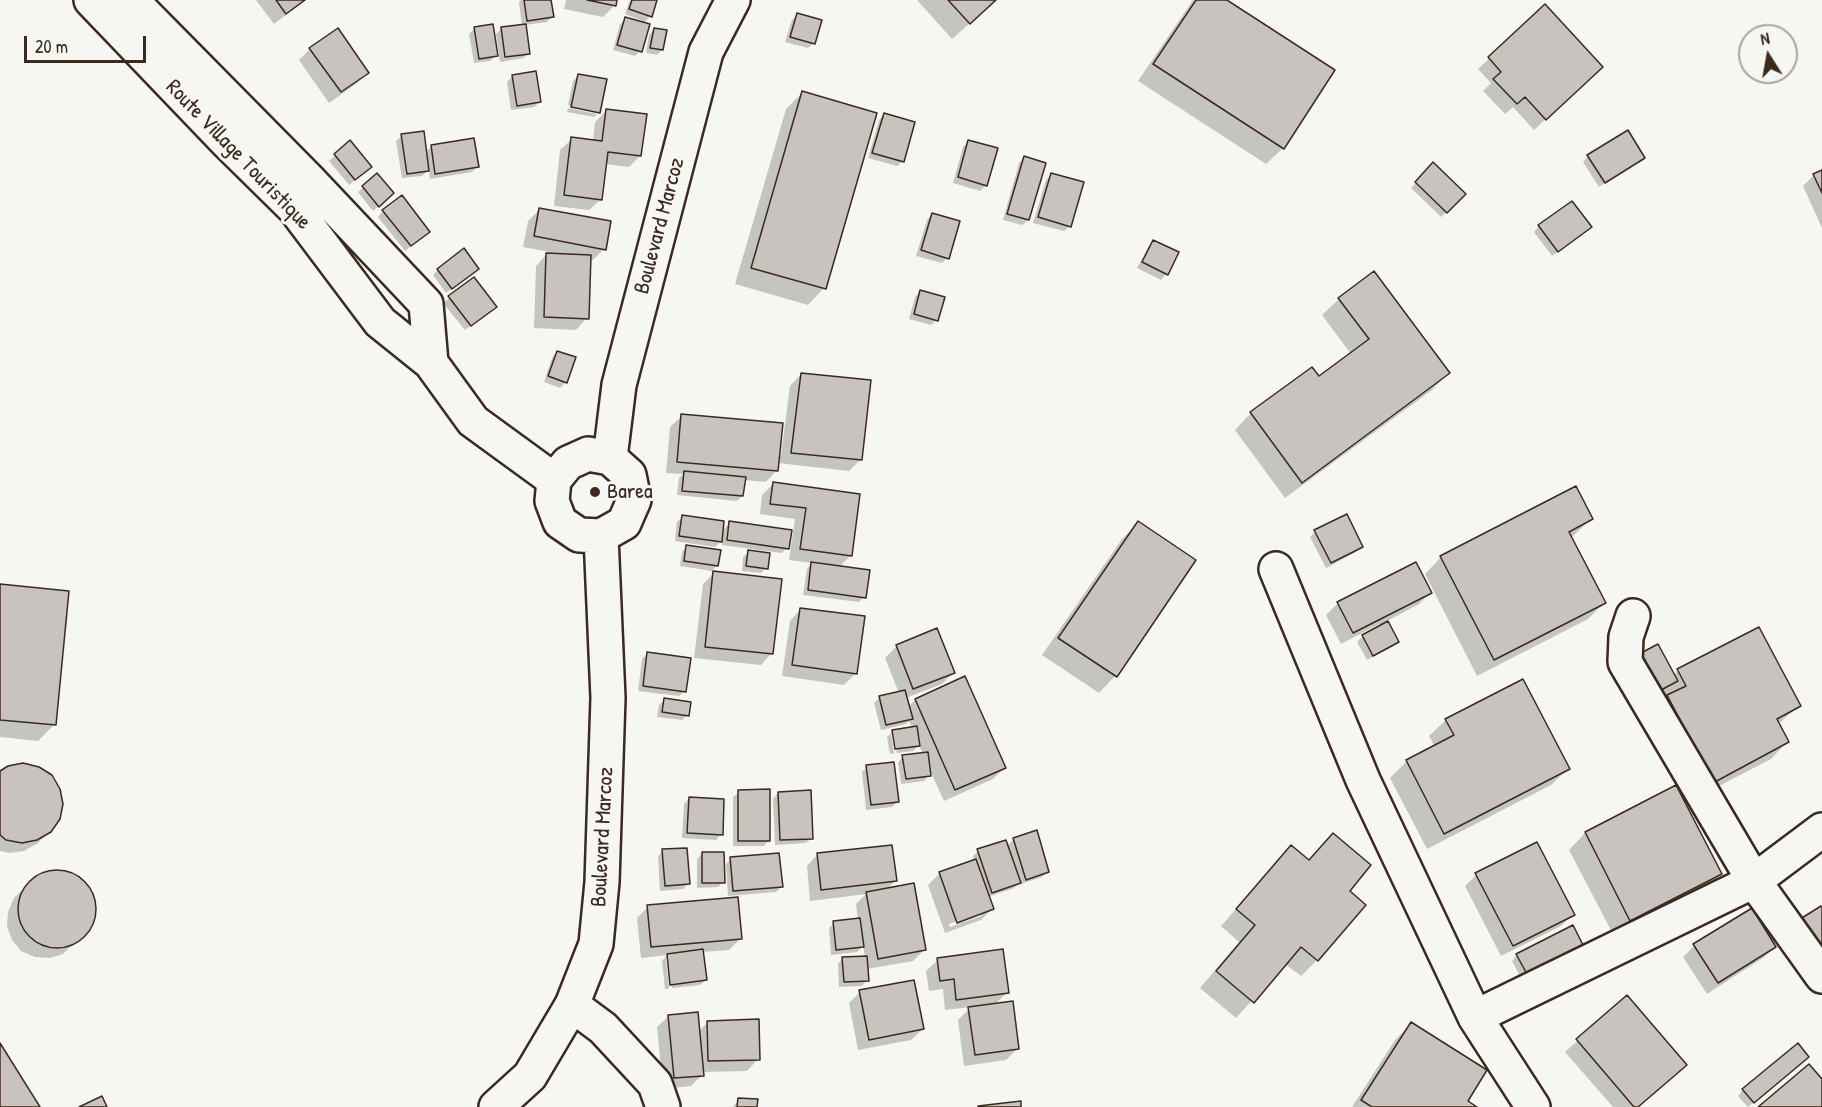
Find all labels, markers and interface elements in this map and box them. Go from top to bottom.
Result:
scale bar [27,24,148,62]
north arrow [1738,24,1798,84]
text: N [1759,27,1771,50]
text: 20 m [35,34,68,59]
street label: Route Village Touristique [160,75,316,235]
street label: Boulevard Marcoz [629,155,691,297]
place label: Barea [607,479,653,505]
marker: Barea [588,485,602,499]
street label: Boulevard Marcoz [586,766,620,908]

